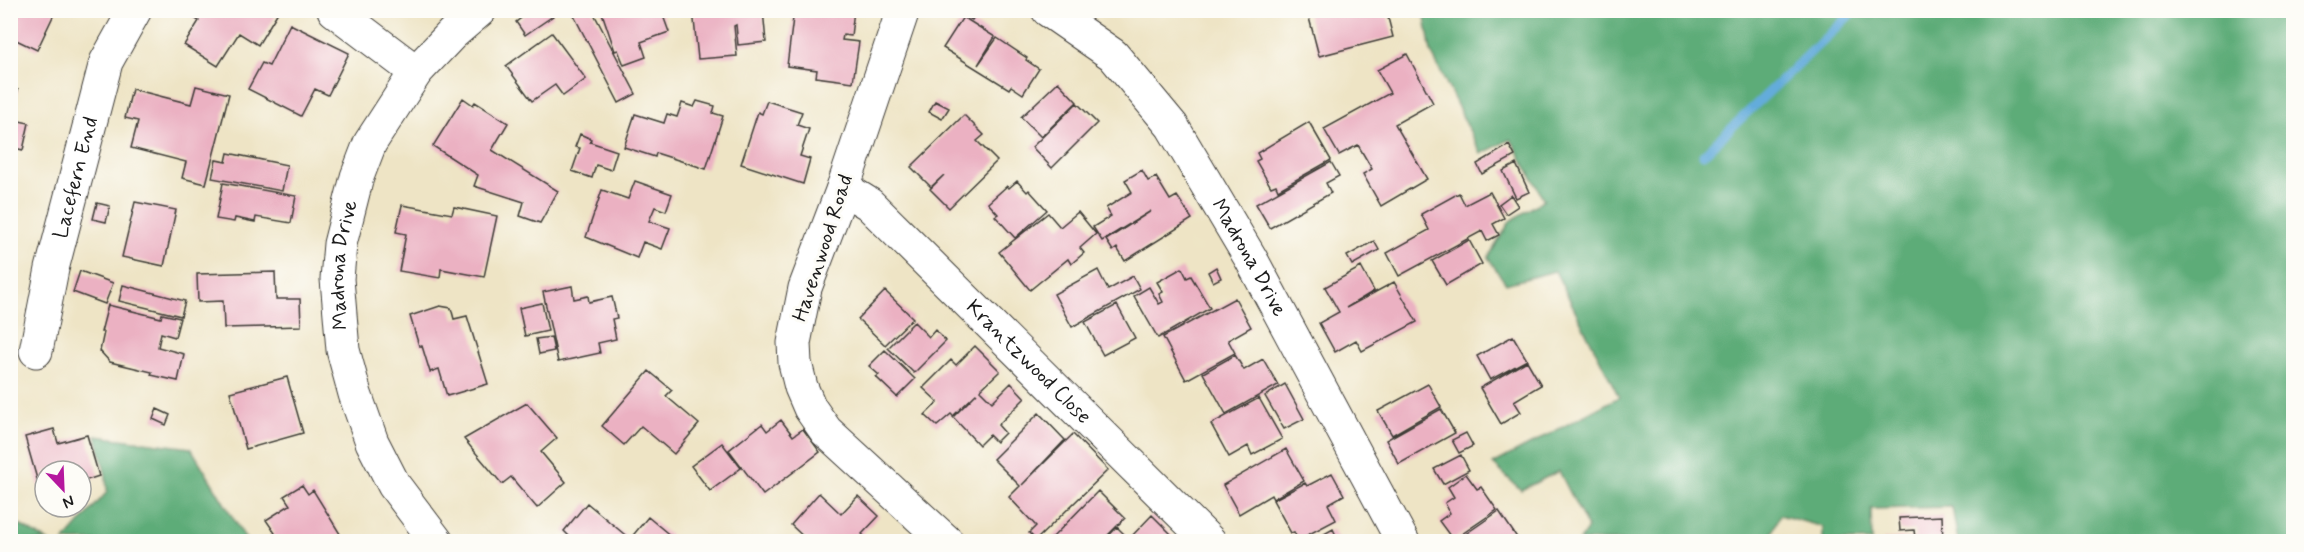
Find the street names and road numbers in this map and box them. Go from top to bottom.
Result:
street label: Lacefern End [47,114,105,241]
street label: Havenwood Road [786,171,860,325]
street label: Madrona Drive [1204,194,1293,322]
street label: Madrona Drive [323,197,365,331]
street label: Krantzwood Close [960,294,1097,430]

